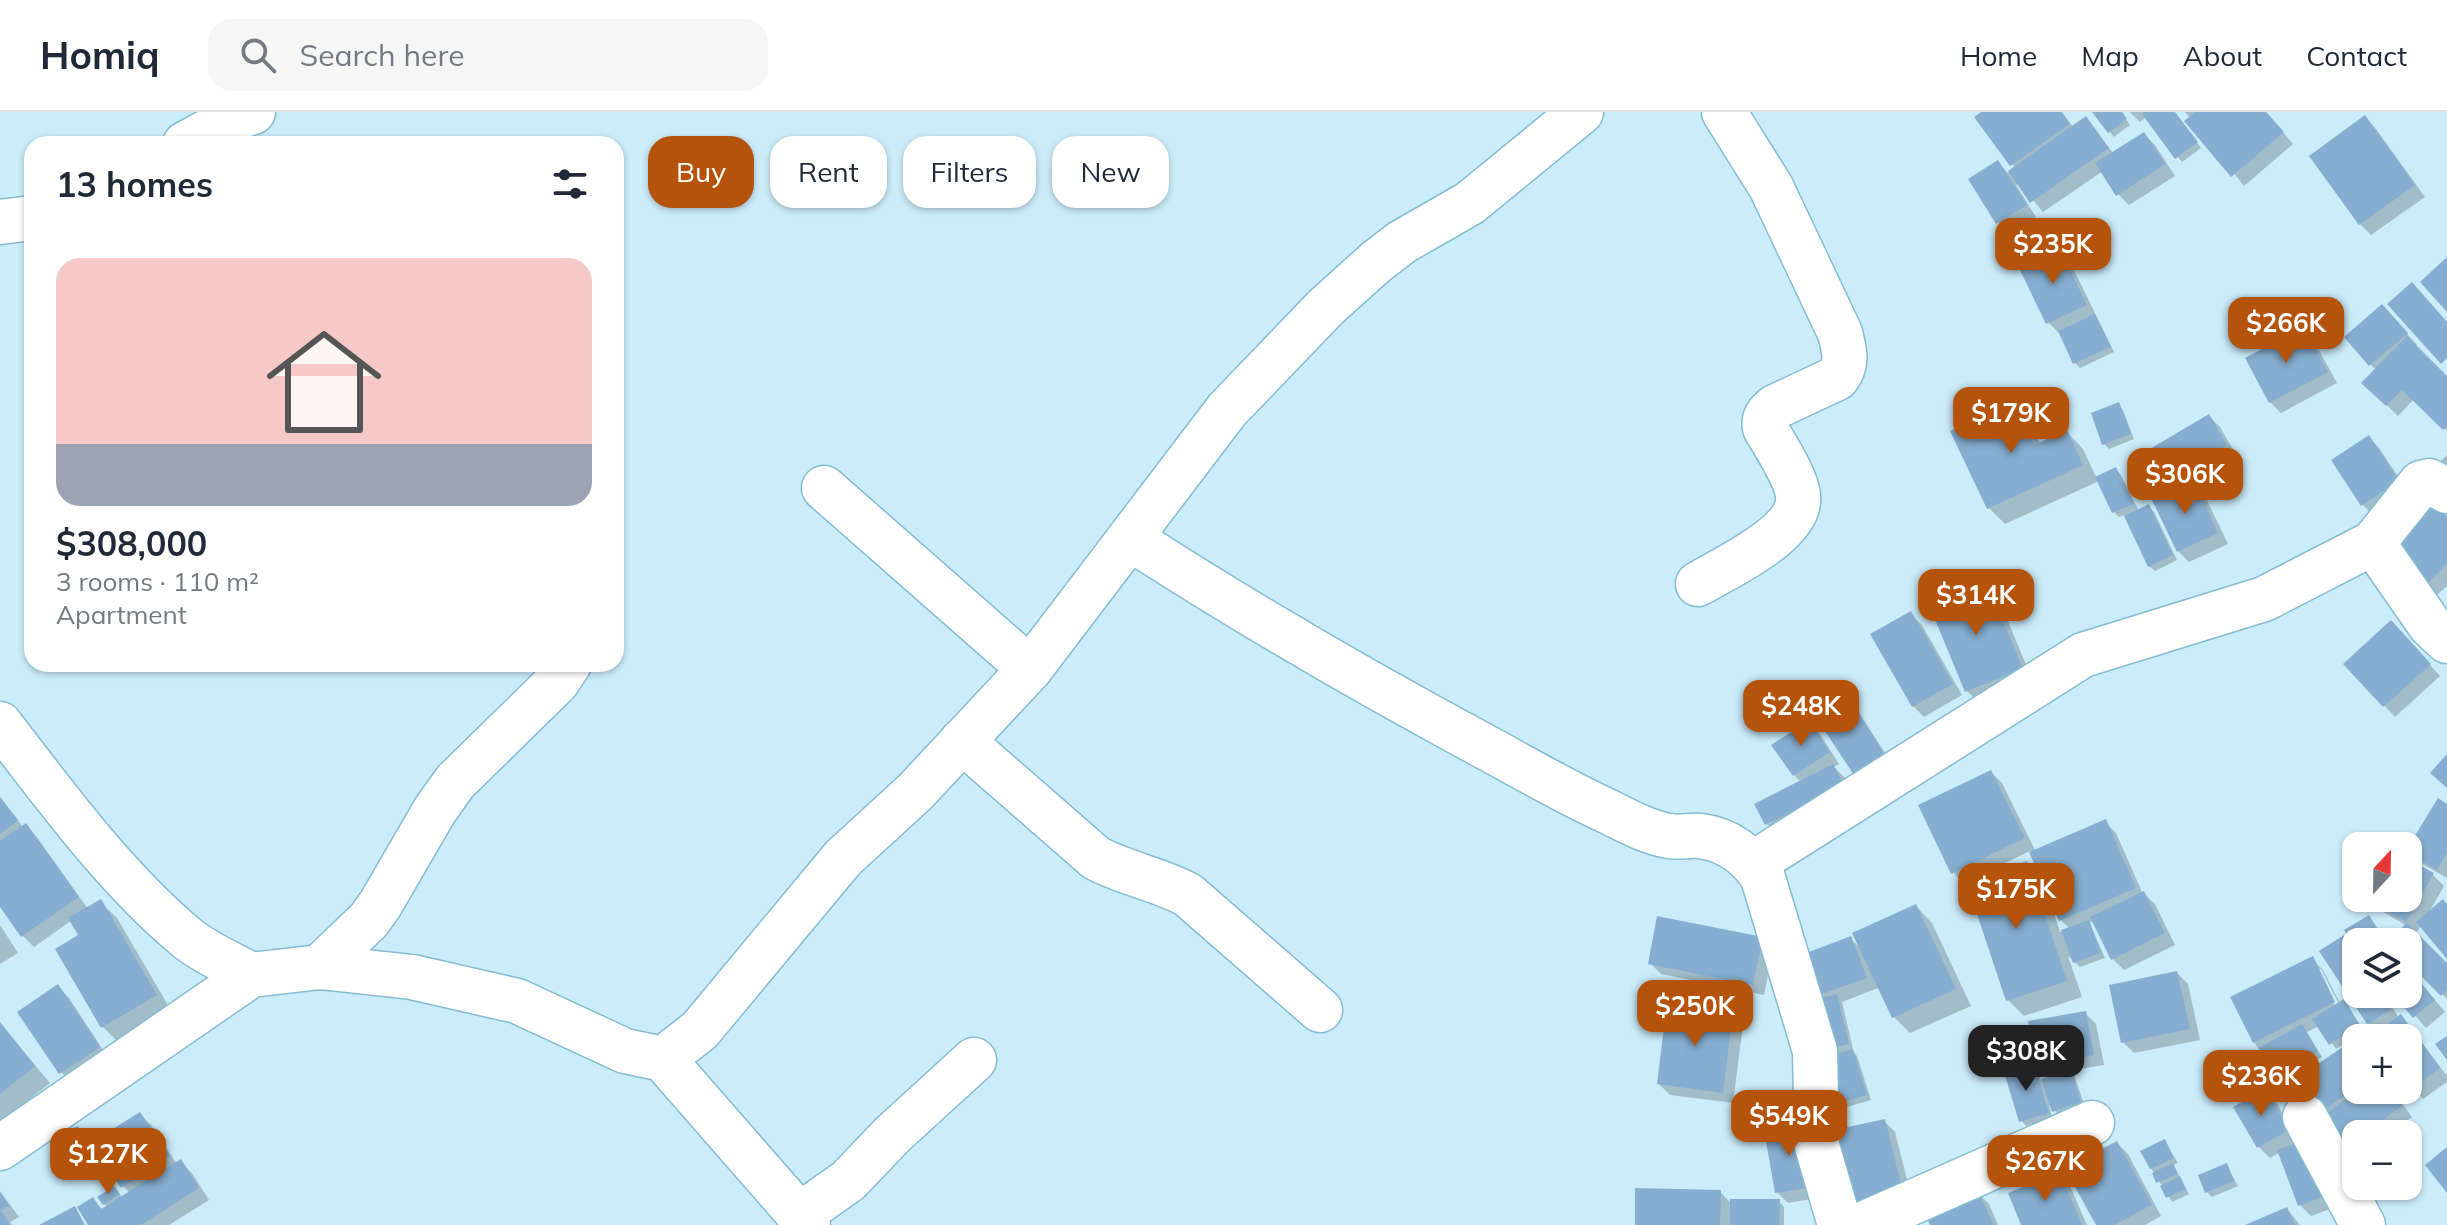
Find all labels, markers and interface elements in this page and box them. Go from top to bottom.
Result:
search box [208,19,768,91]
text: Homiq [40,31,160,79]
icon: search [236,33,280,77]
text: Search here [300,36,464,74]
text: Home [1960,38,2037,73]
text: Map [2081,38,2139,73]
text: About [2183,38,2262,73]
text: Contact [2306,38,2407,73]
chip: Buy [648,136,754,208]
chip: Rent [770,136,887,208]
chip: Filters [903,136,1036,208]
chip: New [1052,136,1169,208]
icon: filters [548,162,592,206]
text: 13 homes [56,163,213,206]
pin: $235K [1997,218,2109,286]
text: $235K [2013,227,2093,260]
pin: $266K [2230,297,2342,365]
text: $266K [2246,306,2326,339]
icon: home [252,310,396,454]
pin: $179K [1955,387,2067,455]
text: $179K [1971,396,2051,429]
pin: $306K [2129,448,2241,516]
text: $306K [2145,457,2225,490]
text: $308,000 [56,522,207,565]
text: 3 rooms · 110 m² [56,565,259,598]
pin: $314K [1920,569,2032,637]
text: $314K [1936,578,2016,611]
text: Apartment [56,598,187,631]
pin: $248K [1745,680,1857,748]
text: $248K [1761,689,1841,722]
north arrow [2342,832,2422,912]
map controls [2342,832,2422,1200]
pin: $175K [1960,863,2072,931]
text: $175K [1976,872,2056,905]
button: layers [2342,928,2422,1008]
pin: $250K [1639,980,1751,1048]
text: $250K [1655,989,1735,1022]
button: + [2342,1024,2422,1104]
pin: $308K [1970,1025,2082,1093]
text: $308K [1986,1034,2066,1067]
pin: $236K [2205,1050,2317,1118]
text: $236K [2221,1059,2301,1092]
pin: $549K [1733,1090,1845,1158]
text: $549K [1749,1099,1829,1132]
button: − [2342,1120,2422,1200]
pin: $127K [52,1128,164,1196]
pin: $267K [1989,1135,2101,1203]
text: $127K [68,1137,148,1170]
text: $267K [2005,1144,2085,1177]

